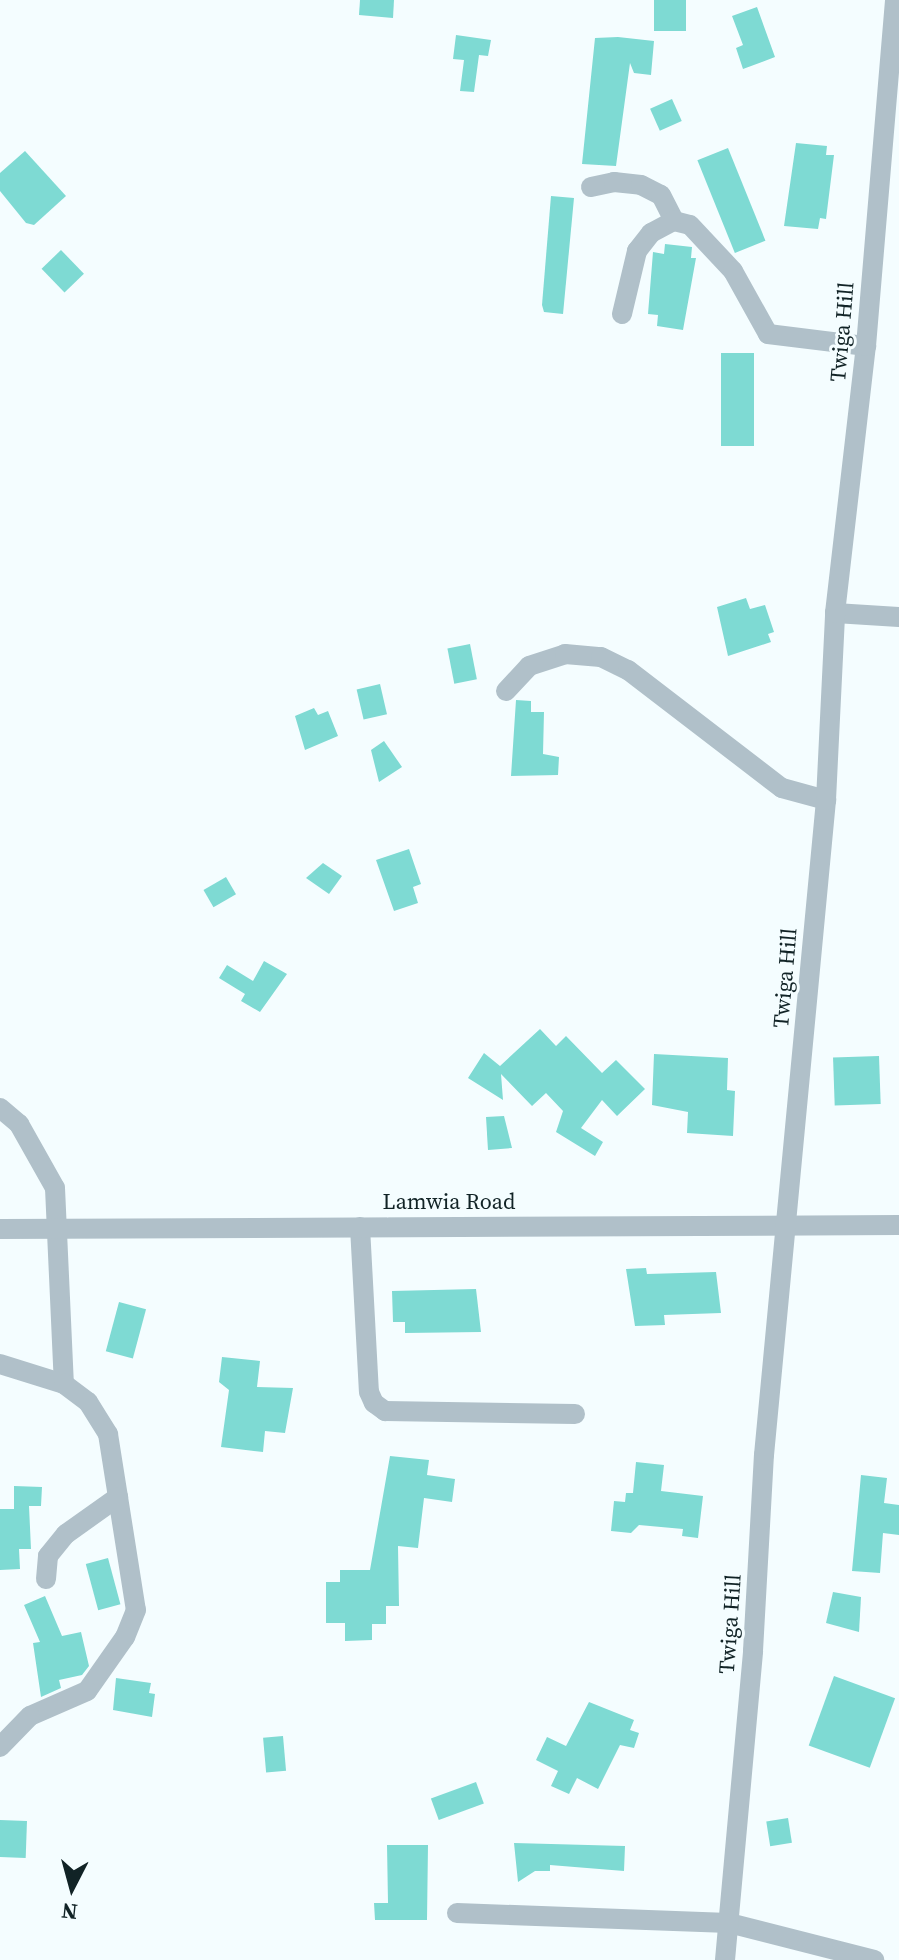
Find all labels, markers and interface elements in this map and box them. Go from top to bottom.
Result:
street label: Twiga Hill [824,281,860,383]
street label: Twiga Hill [767,927,803,1029]
street label: Lamwia Road [383,1189,515,1215]
street label: Twiga Hill [713,1573,747,1675]
north arrow [32,1848,112,1928]
text: N [60,1896,79,1928]

